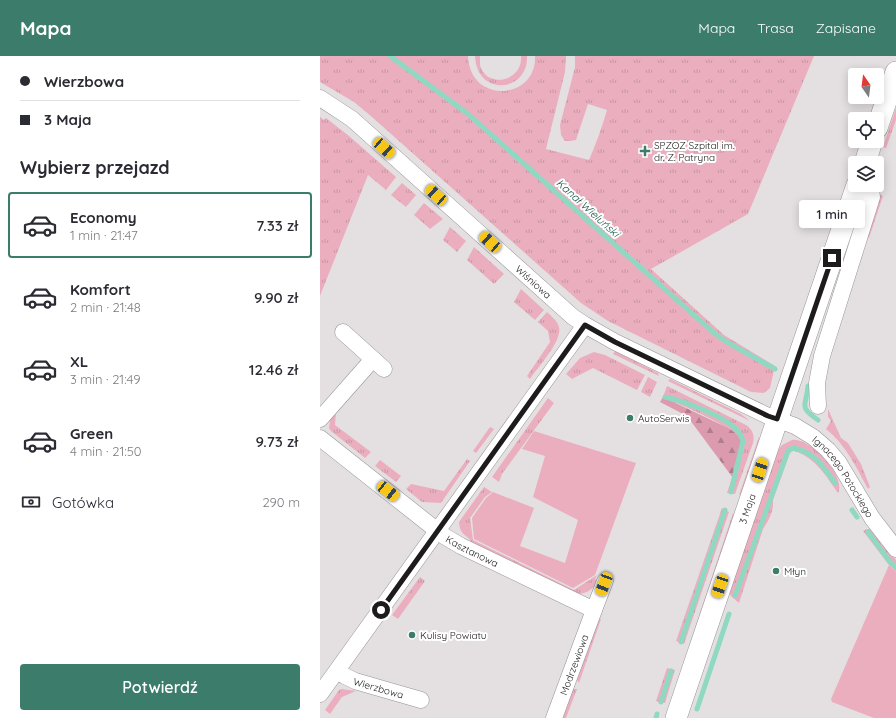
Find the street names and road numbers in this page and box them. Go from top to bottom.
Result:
street label: Wiśniowa [512,262,554,302]
street label: Ignacego Potockiego [809,433,876,520]
street label: 3 Maja [736,492,759,526]
street label: Kasztanowa [443,533,500,570]
street label: Modrzewiowa [557,632,591,697]
street label: Wierzbowa [352,675,405,702]

